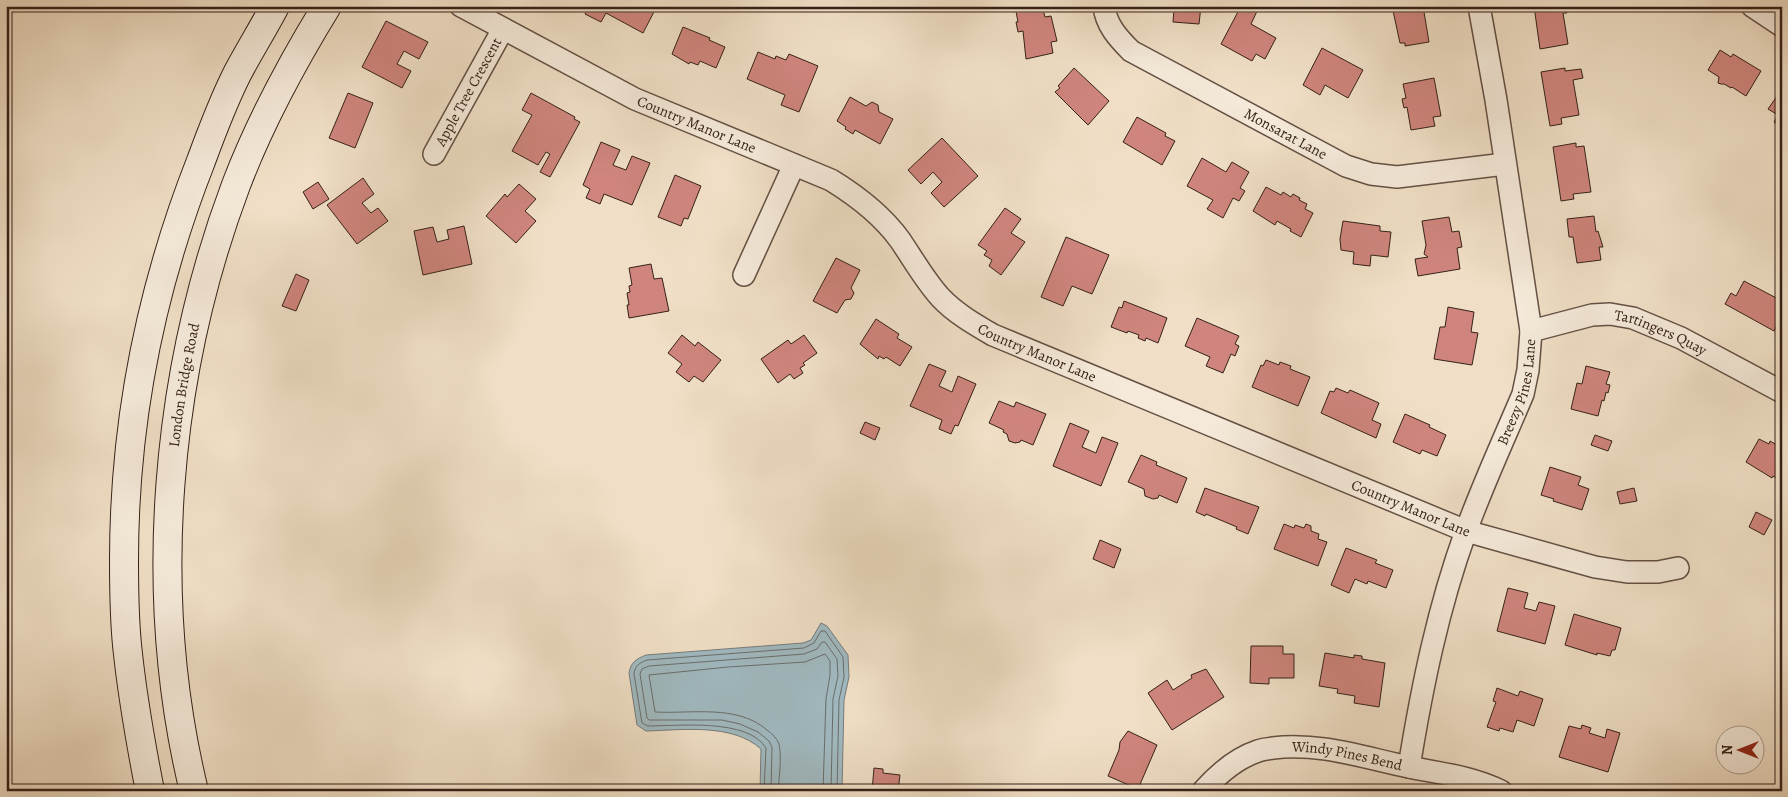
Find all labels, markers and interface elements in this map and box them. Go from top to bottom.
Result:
street label: Apple Tree Crescent [430,34,506,151]
street label: Country Manor Lane [634,91,759,158]
street label: Monsarat Lane [1241,103,1331,164]
street label: Tartingers Quay [1613,305,1711,360]
street label: Country Manor Lane [974,318,1100,387]
street label: London Bridge Road [164,320,205,448]
street label: Breezy Pines Lane [1492,338,1540,448]
street label: Country Manor Lane [1348,475,1473,542]
north arrow [1716,724,1766,774]
street label: Windy Pines Bend [1291,737,1405,775]
text: N [1718,745,1737,755]

